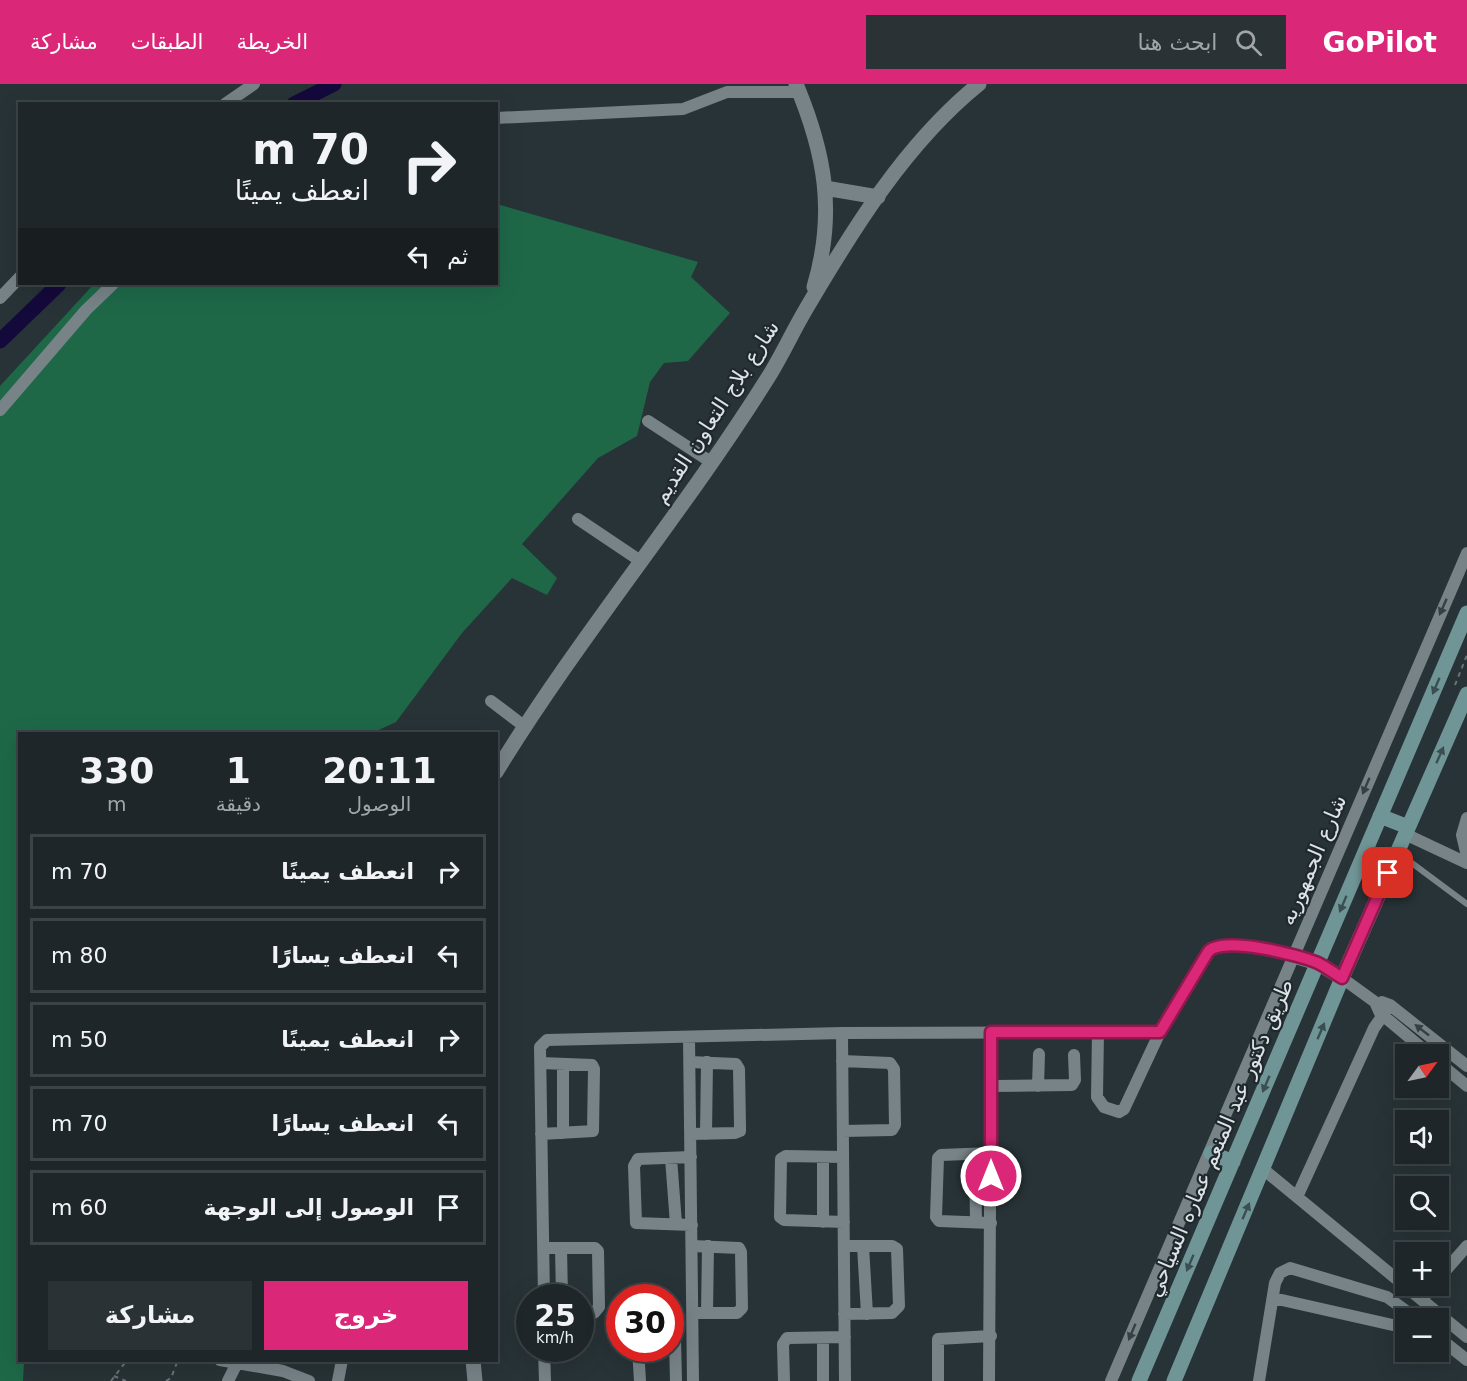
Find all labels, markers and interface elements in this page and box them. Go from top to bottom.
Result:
search box [866,15,1286,69]
icon: search [1232,26,1265,59]
text: GoPilot [1322,26,1437,59]
text: مشاركة [30,30,98,54]
text: الطبقات [131,30,203,54]
text: الخريطة [236,30,308,54]
text: ابحث هنا [1137,30,1217,55]
text: 70 m [252,125,369,174]
icon: right [390,126,468,204]
text: انعطف يمينًا [235,175,369,206]
icon: left [402,240,435,273]
text: ثم [447,244,468,269]
street label: شارع بلاج التعاون القديم [648,316,785,508]
one-way arrow [1438,598,1448,616]
one-way arrow [1431,678,1441,696]
one-way arrow [1435,747,1444,764]
text: 330 [79,750,154,791]
text: 1 [226,750,251,791]
text: 20:11 [322,750,437,791]
one-way arrow [1361,777,1370,795]
street label: شارع الجمهوريه [1275,791,1351,929]
text: m [107,792,127,816]
text: دقيقة [216,792,261,816]
text: الوصول [348,792,411,816]
pin [1362,847,1413,898]
icon: right [432,855,465,888]
icon: arrive [1371,856,1404,889]
text: 70 m [51,859,107,884]
text: انعطف يمينًا [281,859,414,884]
one-way arrow [1338,896,1348,914]
icon: left [432,939,465,972]
text: 80 m [51,943,107,968]
text: انعطف يسارًا [271,943,414,968]
street label: طريق دكتور عبد المنعم عماره السياحي [1142,976,1299,1301]
one-way arrow [1317,1022,1326,1040]
icon: right [432,1023,465,1056]
one-way arrow [1415,1025,1430,1037]
text: 50 m [51,1027,107,1052]
text: انعطف يمينًا [281,1027,414,1052]
north arrow [1395,1044,1449,1098]
map controls [1395,1044,1449,1362]
one-way arrow [1261,1075,1271,1093]
icon: left [432,1107,465,1140]
button: sound [1395,1110,1449,1164]
text: 70 m [51,1111,107,1136]
text: انعطف يسارًا [271,1111,414,1136]
position arrow [959,1144,1023,1208]
button: search [1395,1176,1449,1230]
icon: arrive [432,1191,465,1224]
text: 60 m [51,1195,107,1220]
text: الوصول إلى الوجهة [204,1195,414,1220]
one-way arrow [1241,1201,1251,1219]
button: + [1395,1242,1449,1296]
one-way arrow [1184,1254,1194,1272]
button: مشاركة [48,1281,252,1350]
button: خروج [264,1281,468,1350]
speed limit sign: 30 [606,1284,684,1362]
text: 25 [534,1298,576,1333]
button: − [1395,1308,1449,1362]
one-way arrow [1127,1323,1137,1341]
text: km/h [536,1329,574,1347]

